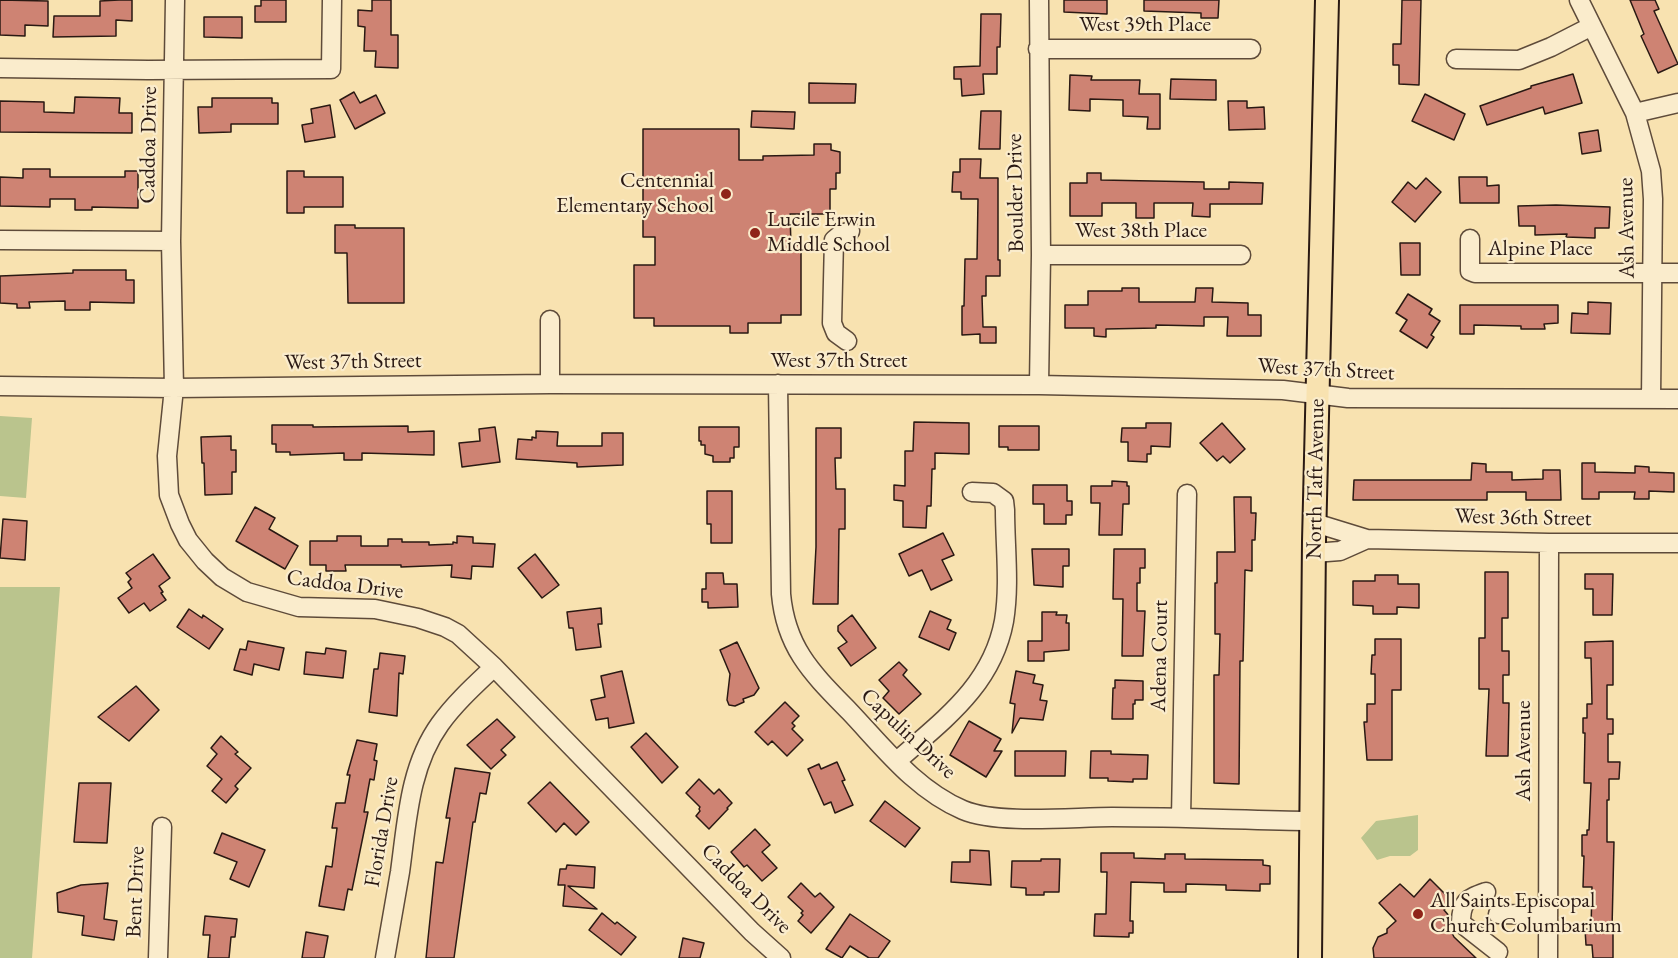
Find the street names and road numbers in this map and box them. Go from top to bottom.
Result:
street label: West 39th Place [1079,12,1211,38]
street label: Caddoa Drive [135,86,163,204]
street label: Boulder Drive [1002,133,1030,253]
street label: Ash Avenue [1613,177,1641,279]
street label: West 38th Place [1075,218,1207,244]
street label: Alpine Place [1487,236,1593,262]
street label: West 37th Street [284,348,422,376]
street label: West 37th Street [770,348,908,374]
street label: West 37th Street [1257,353,1395,387]
street label: North Taft Avenue [1301,398,1331,560]
street label: West 36th Street [1454,504,1592,532]
street label: Caddoa Drive [285,565,405,605]
street label: Adena Court [1146,600,1174,712]
street label: Capulin Drive [855,683,961,785]
street label: Ash Avenue [1511,700,1537,802]
street label: Florida Drive [359,775,405,889]
street label: Caddoa Drive [695,838,797,940]
street label: Bent Drive [121,846,151,938]

